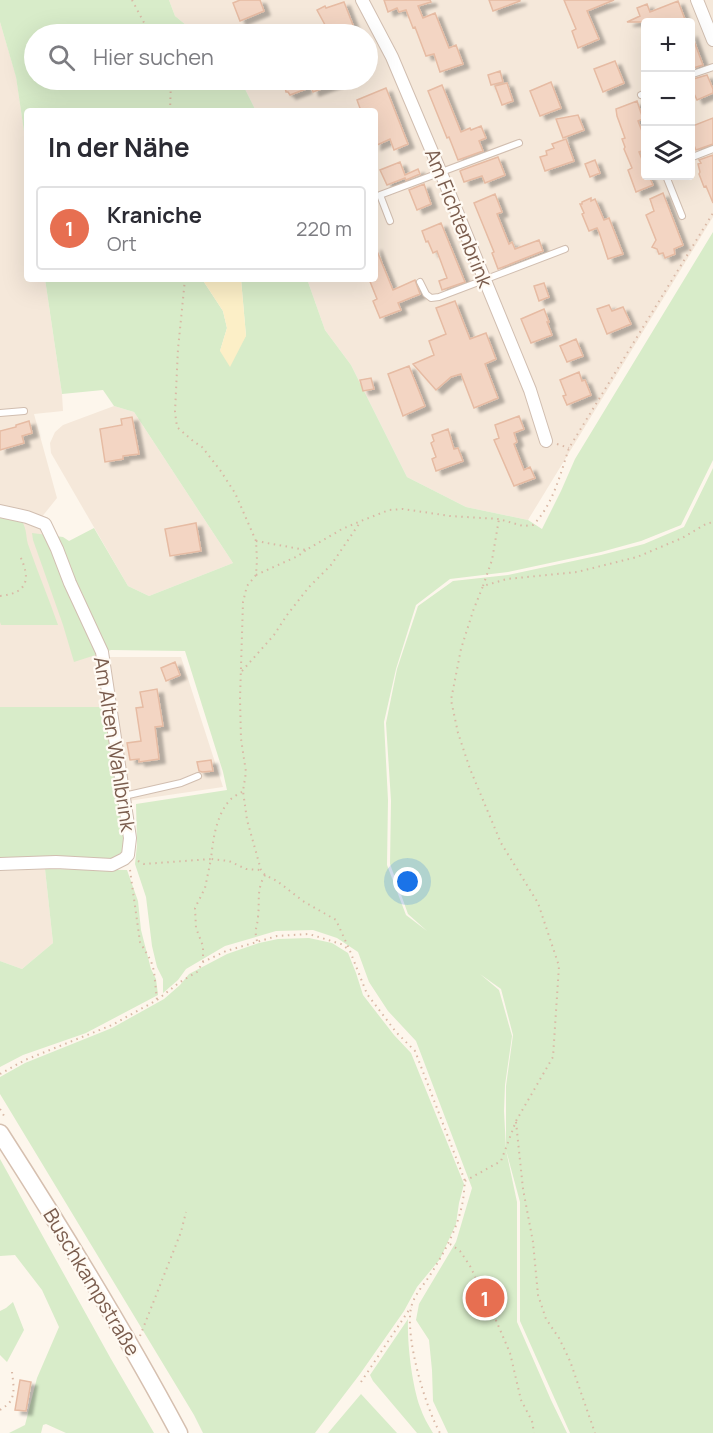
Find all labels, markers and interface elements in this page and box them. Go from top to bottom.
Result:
map controls [641,18,695,180]
button: + [641,18,695,72]
search box [24,24,378,90]
icon: search [45,41,78,74]
text: Hier suchen [93,42,214,72]
button: − [641,72,695,126]
button: layers [641,126,695,180]
text: In der Nähe [48,129,190,165]
street label: Am Fichtenbrink [419,144,500,293]
text: Kraniche [107,200,202,230]
text: 1 [65,215,74,242]
text: 220 m [296,215,352,242]
text: Ort [107,230,137,257]
street label: Am Alten Wahlbrink [88,655,142,835]
your location [393,867,422,896]
street label: Buschkampstraße [37,1203,147,1361]
pin: 1 [466,1276,504,1320]

